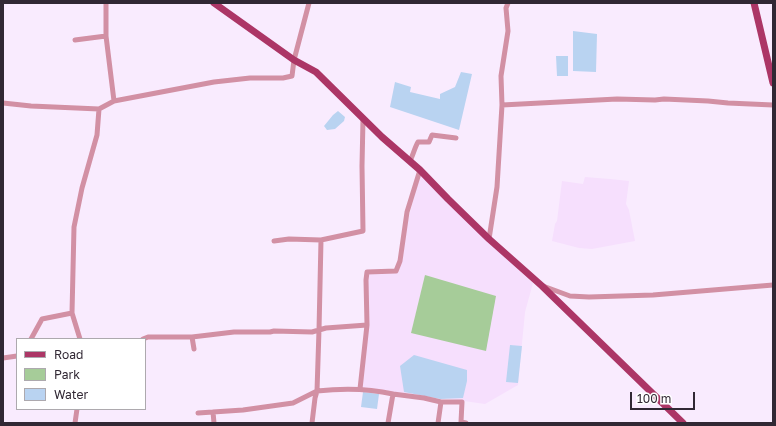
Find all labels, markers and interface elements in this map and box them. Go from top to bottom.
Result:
legend [16,338,146,410]
text: Road [54,347,83,362]
text: Park [54,367,80,382]
scale bar [632,384,697,410]
text: Water [54,387,88,402]
text: 100 m [637,391,671,406]

